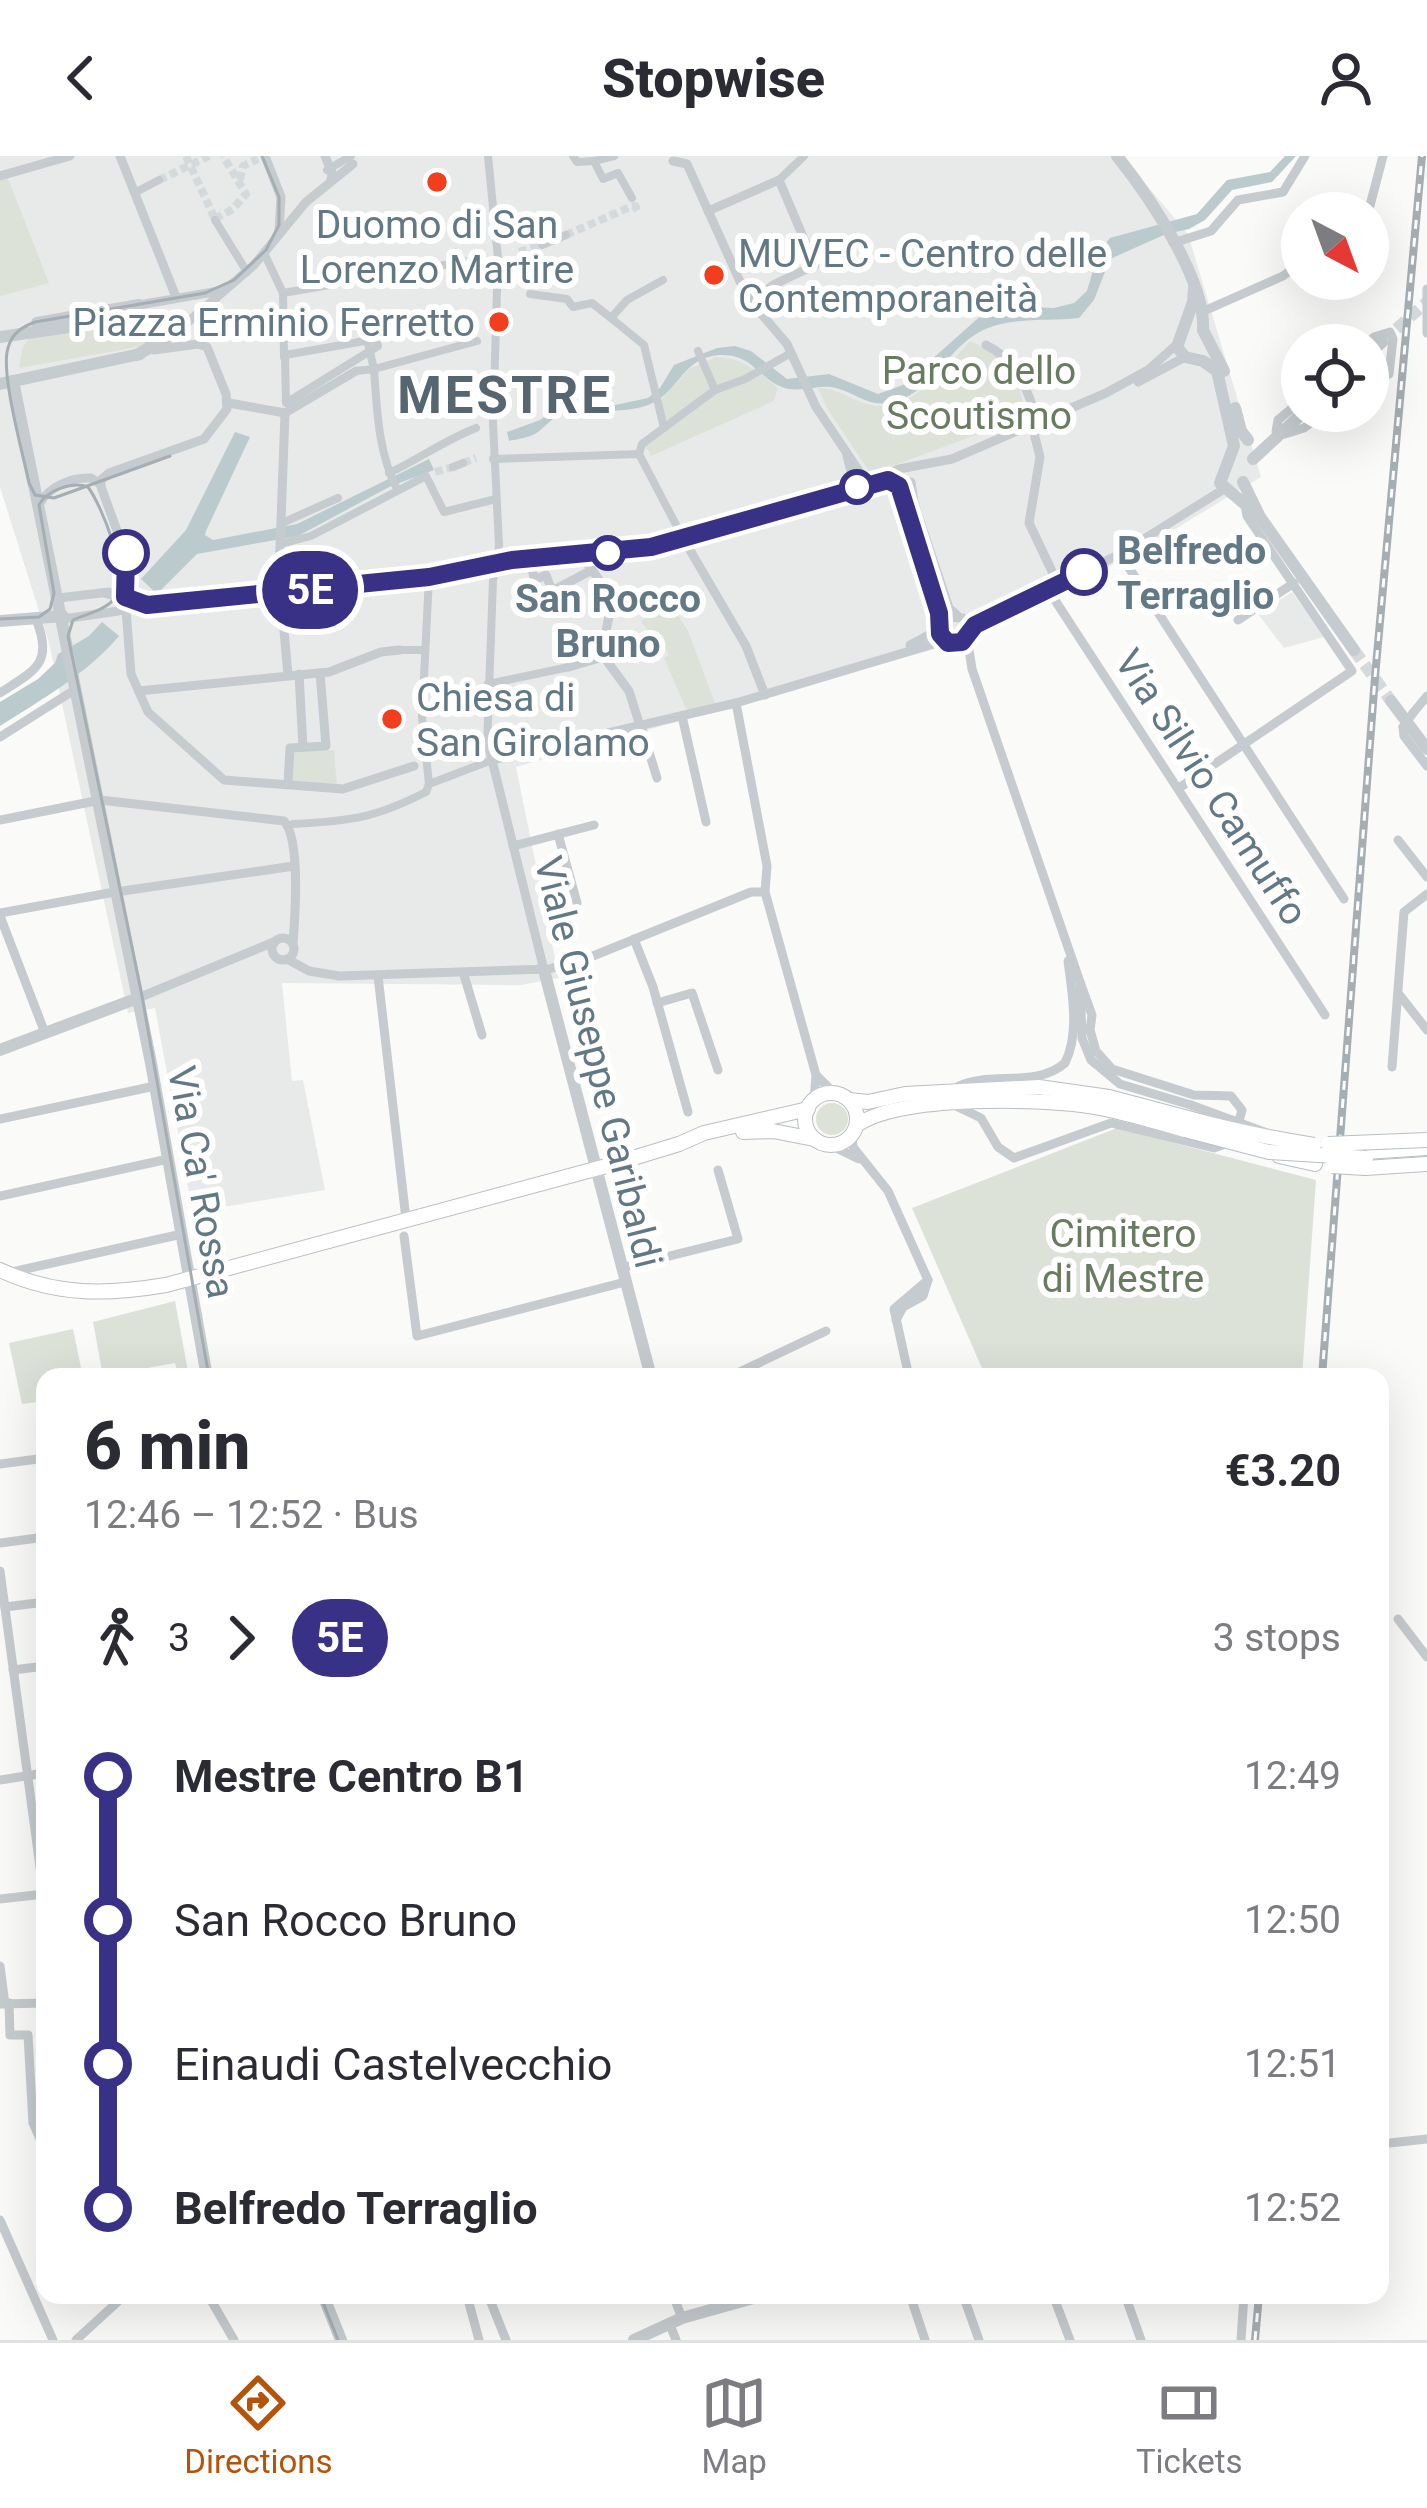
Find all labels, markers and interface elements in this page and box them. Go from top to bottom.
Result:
icon: back [48,45,114,111]
icon: person [1313,45,1379,111]
text: Stopwise [602,47,825,110]
marker: Duomo di San Lorenzo Martire [424,169,450,195]
north arrow [1281,192,1389,300]
map controls [1281,192,1389,432]
place label: Duomo di San Lorenzo Martire [300,202,574,293]
place label: MUVEC - Centro delle Contemporaneità [738,231,1107,322]
marker: MUVEC - Centro delle Contemporaneità [701,262,727,288]
place label: Piazza Erminio Ferretto [72,300,475,346]
marker: Piazza Erminio Ferretto [486,309,512,335]
button: locate [1281,324,1389,432]
park label: Parco dello Scoutismo [882,348,1076,439]
district label: MESTRE [397,366,613,425]
unlabelled marker [841,471,873,503]
place label: Belfredo Terraglio [1117,528,1274,619]
unlabelled marker [104,531,148,575]
marker: San Rocco Bruno [592,537,624,569]
marker: Belfredo Terraglio [1062,550,1106,594]
line badge: 5E [256,551,364,629]
text: 5E [286,565,334,614]
place label: San Rocco Bruno [515,576,701,667]
street label: Via Silvio Camuffo [1105,641,1317,934]
place label: Chiesa di San Girolamo [416,675,650,766]
marker: Chiesa di San Girolamo [379,706,405,732]
street label: Viale Giuseppe Garibaldi [525,852,671,1273]
street label: Via Ca' Rossa [158,1063,244,1302]
park label: Cimitero di Mestre [1042,1211,1204,1302]
text: 6 min [84,1408,250,1485]
text: €3.20 [1225,1444,1341,1497]
text: 12:46 – 12:52 · Bus [84,1492,419,1538]
icon: walk [84,1605,150,1671]
icon: forward [208,1605,274,1671]
text: 5E [316,1613,364,1662]
text: 3 [168,1615,190,1661]
text: 3 stops [1213,1615,1341,1661]
text: Mestre Centro B1 [174,1750,529,1803]
text: 12:49 [1244,1753,1341,1799]
text: San Rocco Bruno [174,1894,517,1947]
text: 12:50 [1244,1897,1341,1943]
text: Einaudi Castelvecchio [174,2038,613,2091]
text: 12:51 [1244,2041,1341,2087]
text: Belfredo Terraglio [174,2182,538,2235]
text: 12:52 [1244,2185,1341,2231]
tab: Directions [184,2370,333,2481]
tab: Map [701,2370,767,2481]
tab: Tickets [1136,2370,1243,2481]

